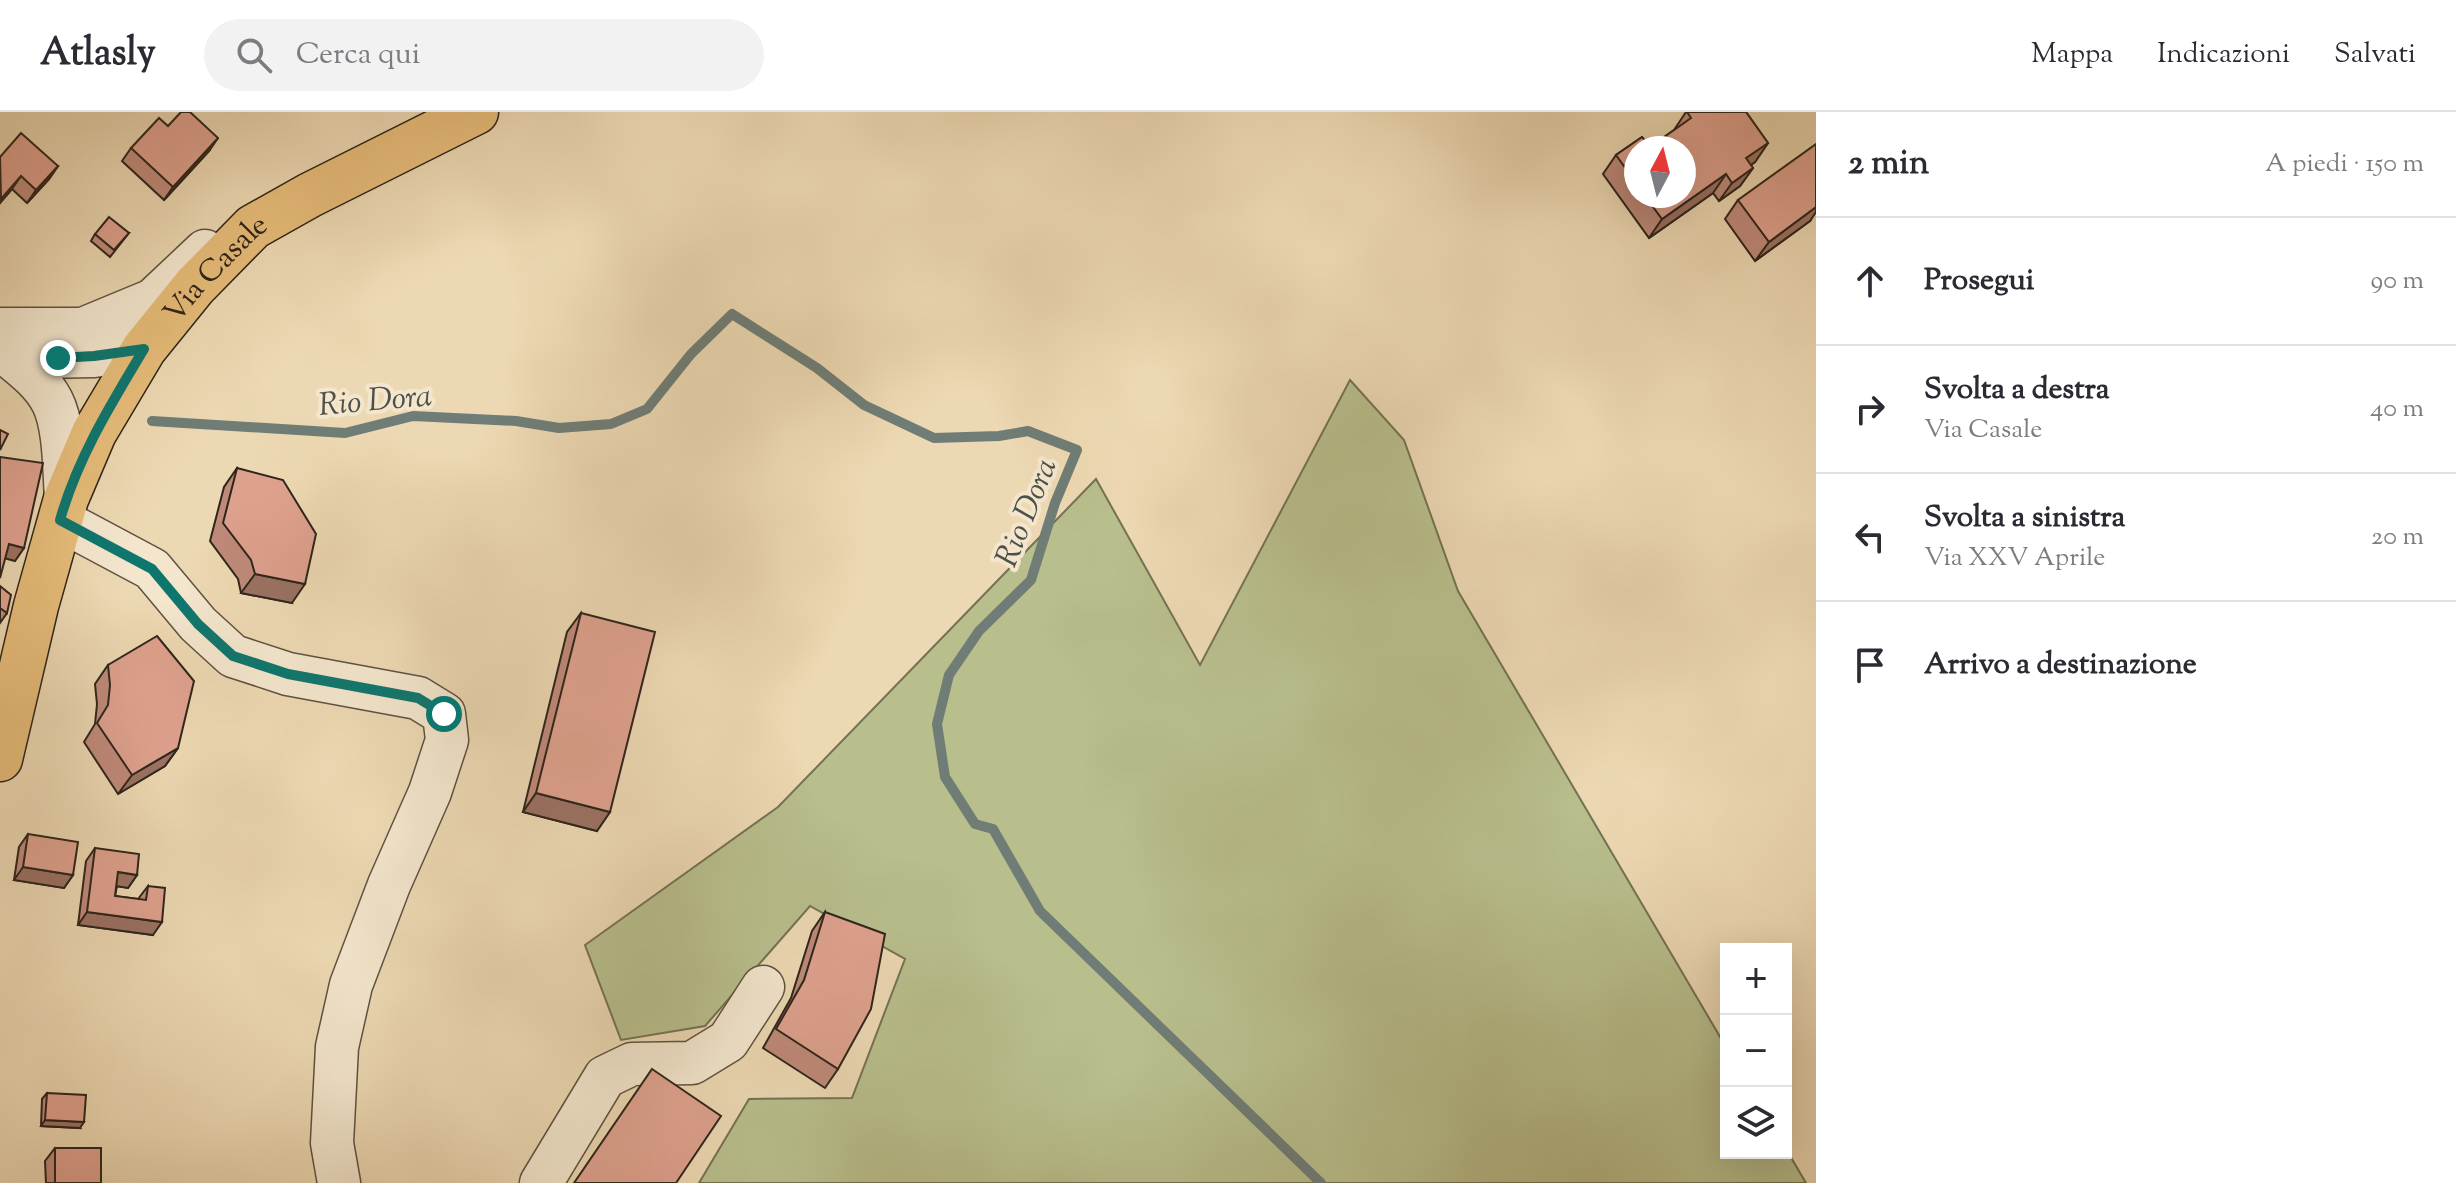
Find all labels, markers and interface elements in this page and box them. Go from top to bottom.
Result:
search box [204,19,764,91]
text: Atlasly [40,28,156,82]
icon: search [232,33,276,77]
text: Cerca qui [296,34,420,77]
text: Mappa [2031,35,2113,75]
text: Indicazioni [2157,35,2290,75]
text: Salvati [2334,35,2416,75]
north arrow [1624,136,1696,208]
text: 2 min [1848,140,1929,189]
text: A piedi · 150 m [2265,146,2424,183]
street label: Via Casale [154,204,276,333]
icon: ahead [1848,259,1892,303]
text: Prosegui [1924,260,2034,303]
text: 90 m [2371,263,2424,300]
route end [40,340,76,376]
text: Svolta a destra [1924,369,2110,412]
water label: Rio Dora [317,374,434,430]
icon: right [1848,387,1892,431]
text: 40 m [2370,391,2424,428]
text: Via Casale [1924,412,2042,449]
water label: Rio Dora [985,452,1070,574]
text: Svolta a sinistra [1924,497,2125,540]
icon: left [1848,515,1892,559]
text: 20 m [2371,519,2424,556]
text: Via XXV Aprile [1924,540,2105,577]
icon: arrive [1848,643,1892,687]
text: Arrivo a destinazione [1924,644,2197,687]
route start [426,696,462,732]
map controls [1720,943,1792,1159]
button: + [1720,943,1792,1015]
button: − [1720,1015,1792,1087]
button: layers [1720,1087,1792,1159]

